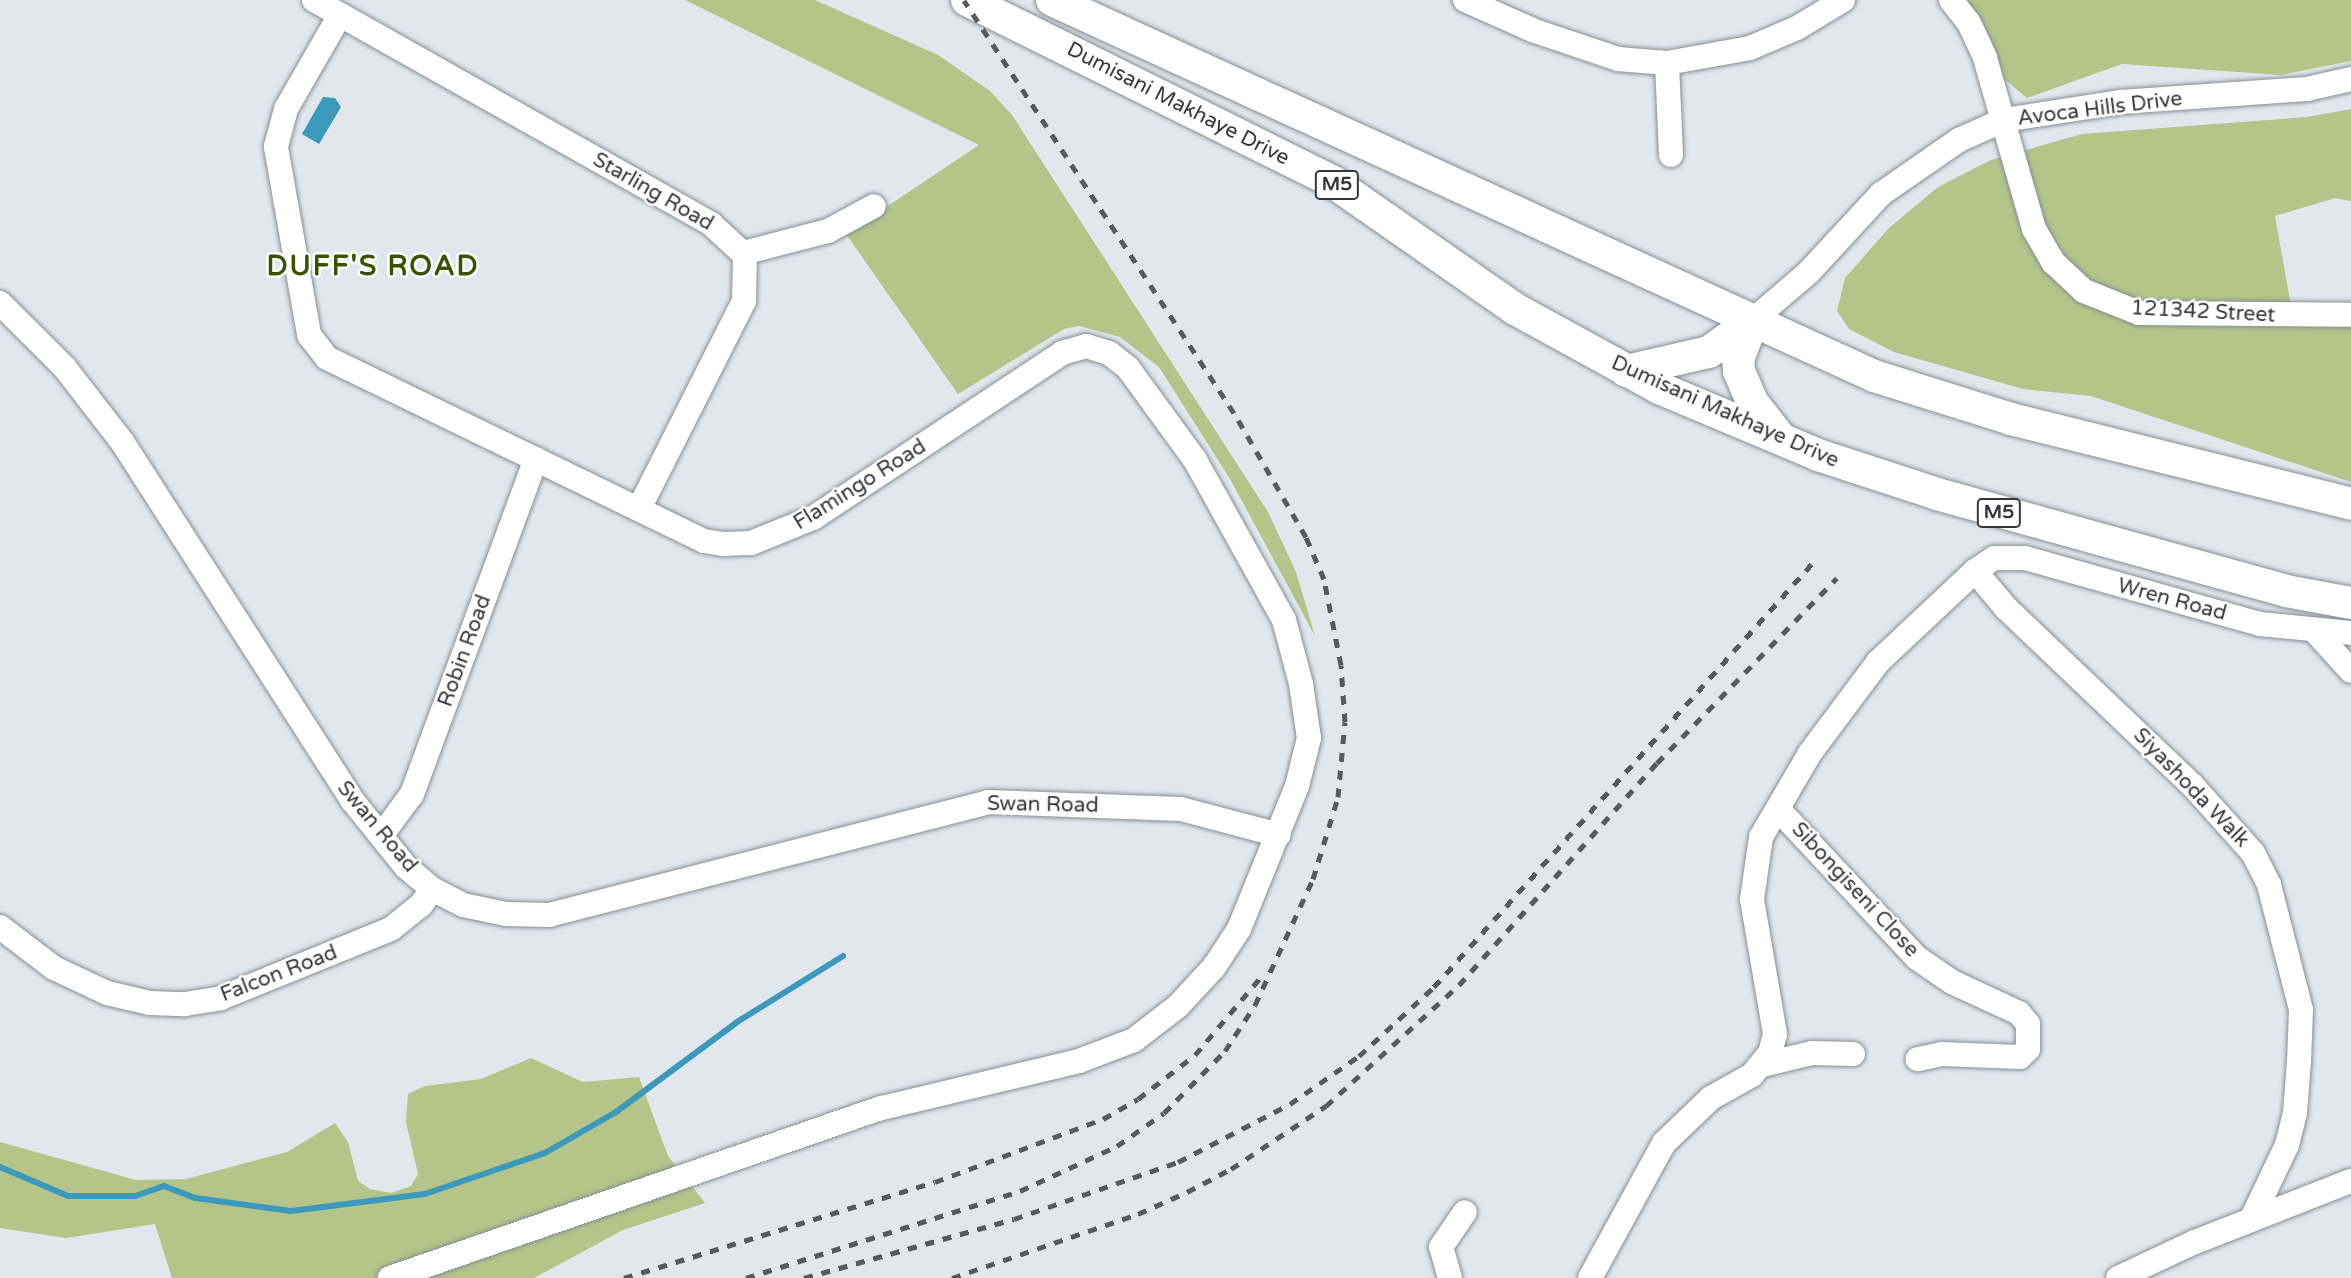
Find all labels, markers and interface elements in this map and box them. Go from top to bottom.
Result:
street label: Dumisani Makhaye Drive [1063,37,1293,171]
street label: Avoca Hills Drive [2016,86,2184,132]
street label: Starling Road [588,147,718,237]
road number: M5 [1314,169,1360,200]
district label: DUFF'S ROAD [268,249,478,283]
street label: 121342 Street [2130,296,2276,328]
street label: Dumisani Makhaye Drive [1607,350,1843,474]
street label: Flamingo Road [789,434,931,536]
road number: M5 [1976,498,2022,528]
street label: Wren Road [2115,573,2229,627]
street label: Robin Road [433,592,497,710]
street label: Siyashoda Walk [2128,723,2254,853]
street label: Swan Road [331,776,423,878]
street label: Swan Road [987,791,1099,819]
street label: Sibongiseni Close [1786,817,1924,963]
street label: Falcon Road [217,940,341,1008]

